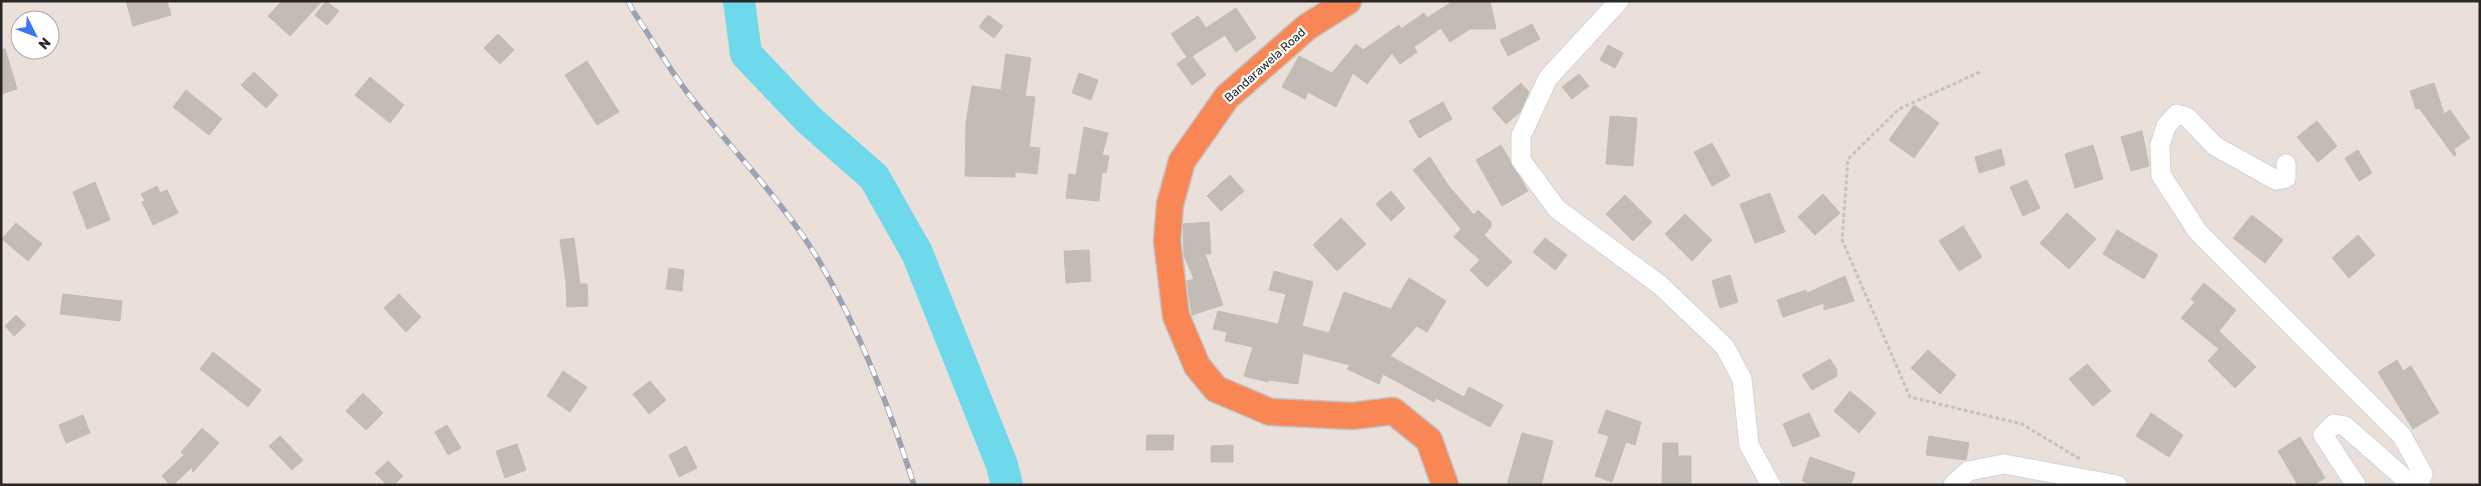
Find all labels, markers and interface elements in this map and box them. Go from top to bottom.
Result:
north arrow [10,10,60,60]
street label: Bandarawela Road [1222,25,1308,105]
text: N [35,34,54,53]

